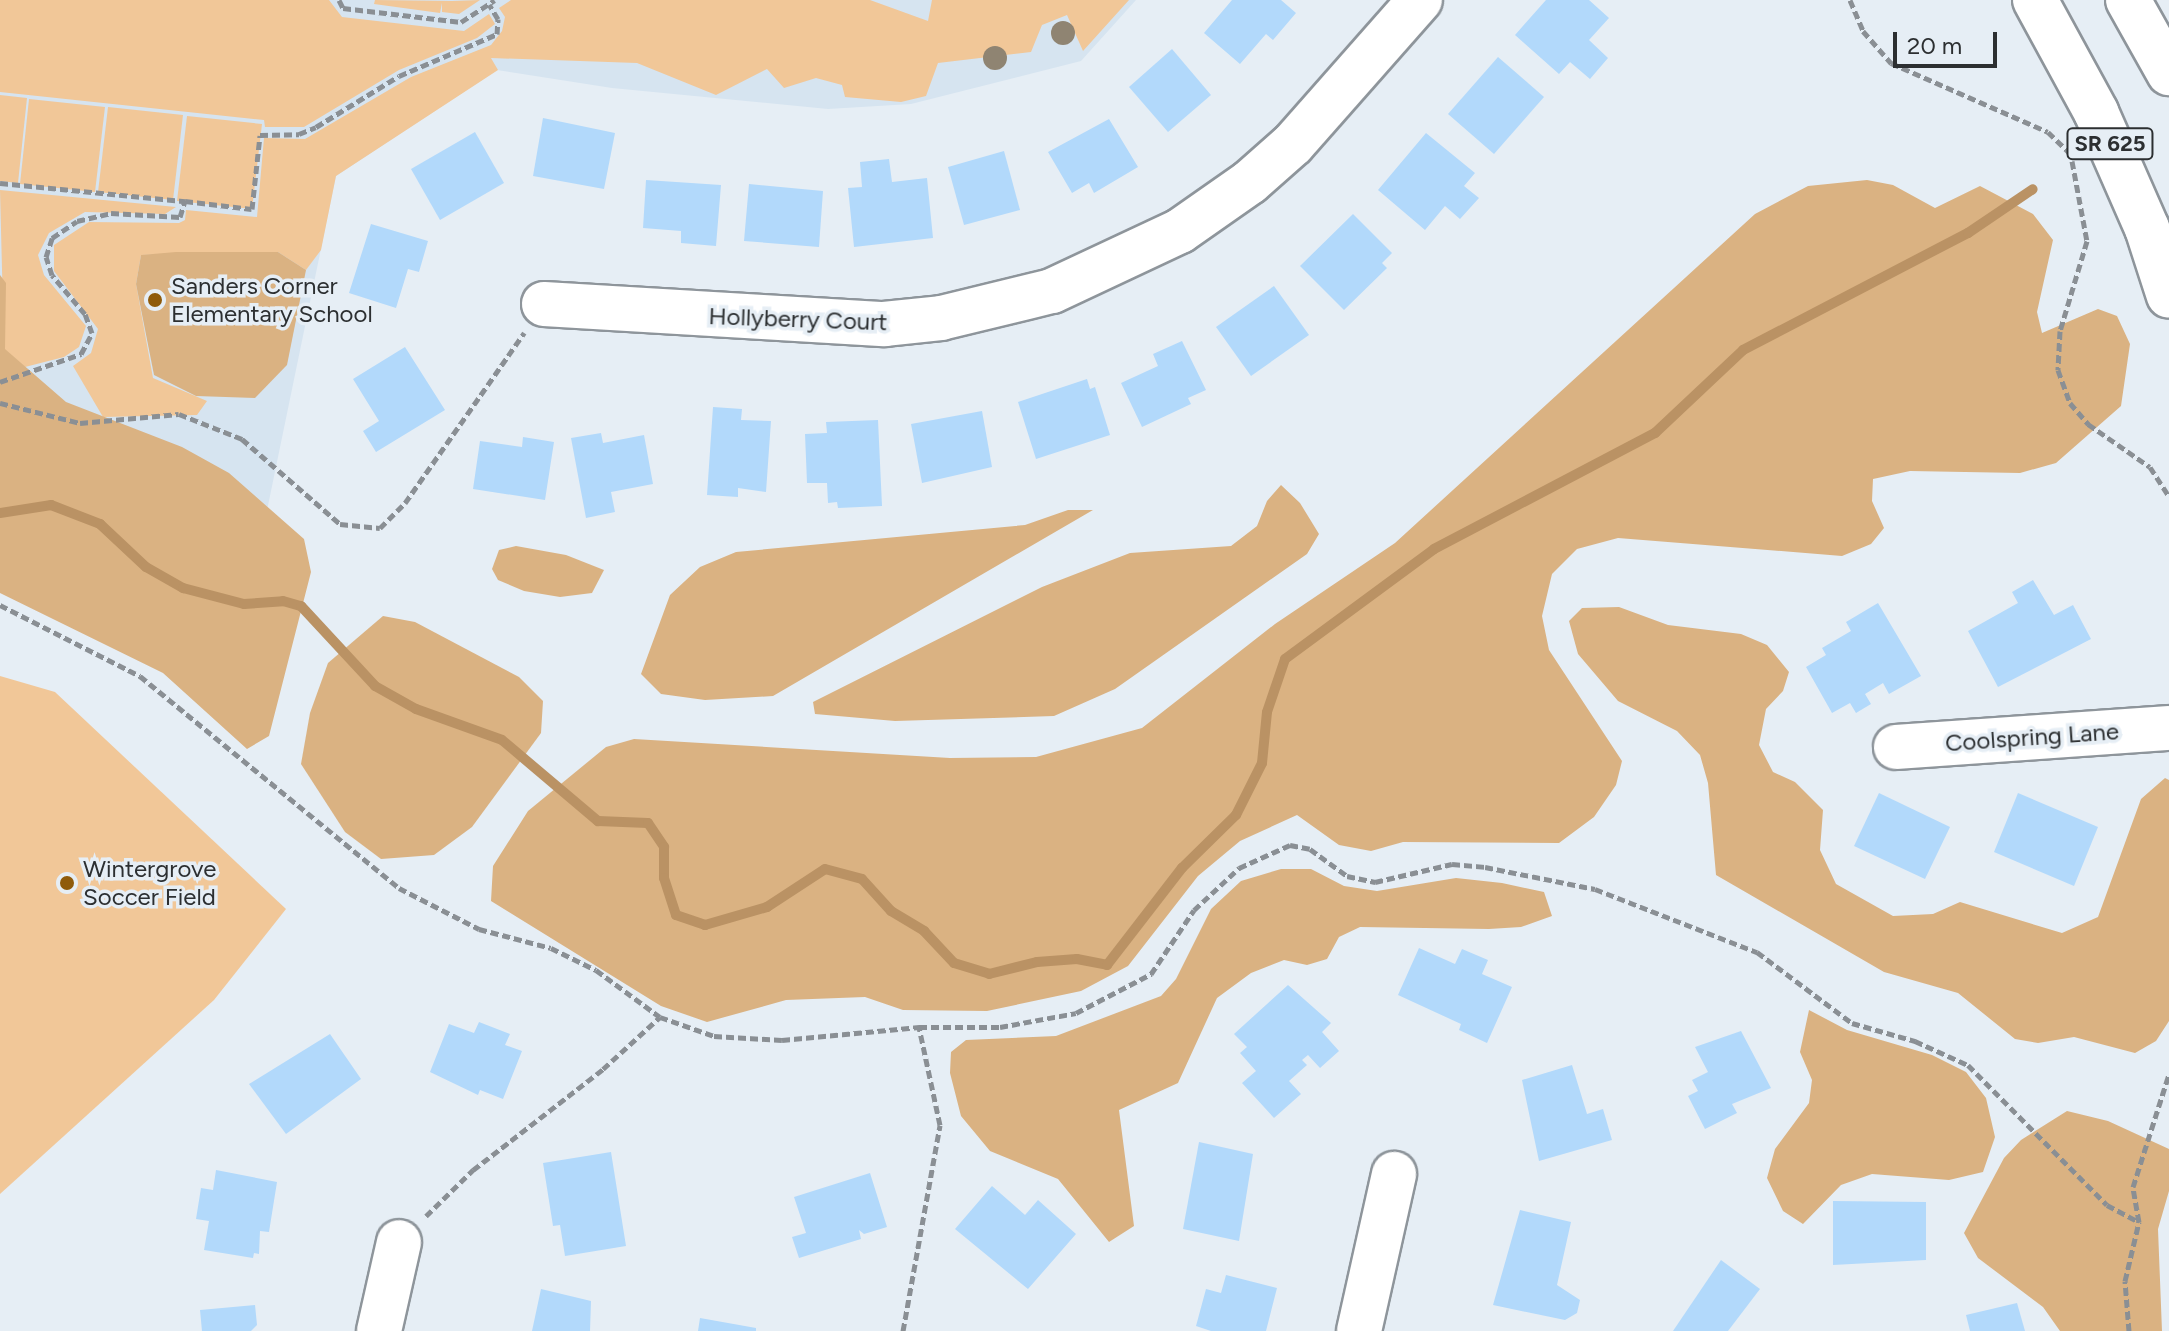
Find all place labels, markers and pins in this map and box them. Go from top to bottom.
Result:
place label: Sanders Corner Elementary School [171,272,373,328]
marker: Sanders Corner Elementary School [146,291,164,309]
place label: Wintergrove Soccer Field [83,855,216,911]
marker: Wintergrove Soccer Field [58,874,76,892]

